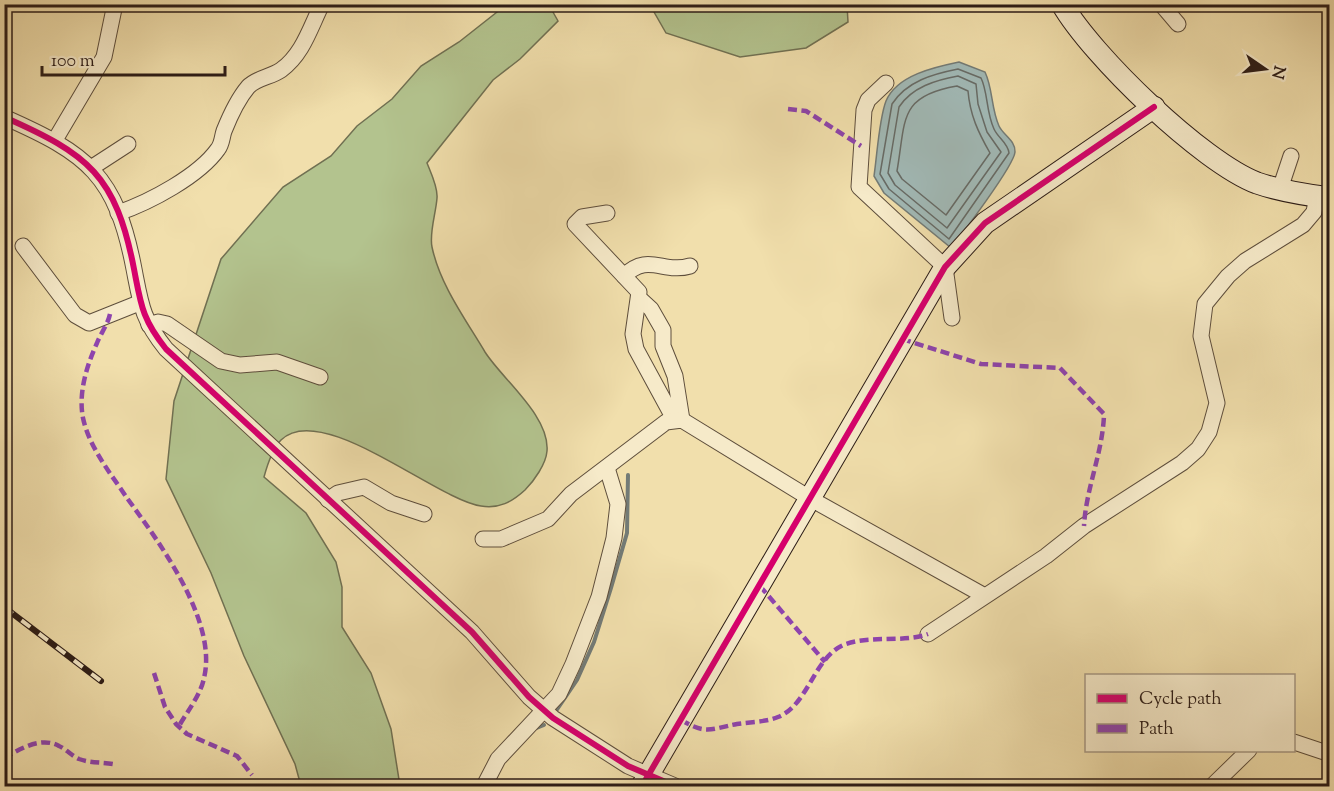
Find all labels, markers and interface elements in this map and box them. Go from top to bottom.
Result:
scale bar [42,39,225,77]
north arrow [1235,39,1295,99]
text: 100 m [51,49,95,75]
text: N [1264,63,1290,81]
legend [1085,674,1295,752]
text: Cycle path [1139,687,1222,713]
text: Path [1139,717,1174,743]

